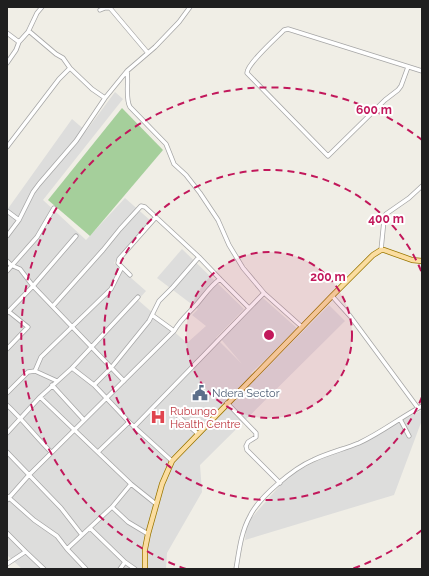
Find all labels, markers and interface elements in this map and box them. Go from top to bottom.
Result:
text: 600 m [356,103,392,117]
text: 400 m [368,212,404,226]
text: 200 m [310,270,346,284]
centre of rings [262,328,276,342]
public building icon: Ndera Sector [191,384,209,402]
place label: Ndera Sector [212,387,280,400]
place label: Rubungo Health Centre [170,405,241,431]
hospital icon: Rubungo Health Centre [149,408,167,426]

